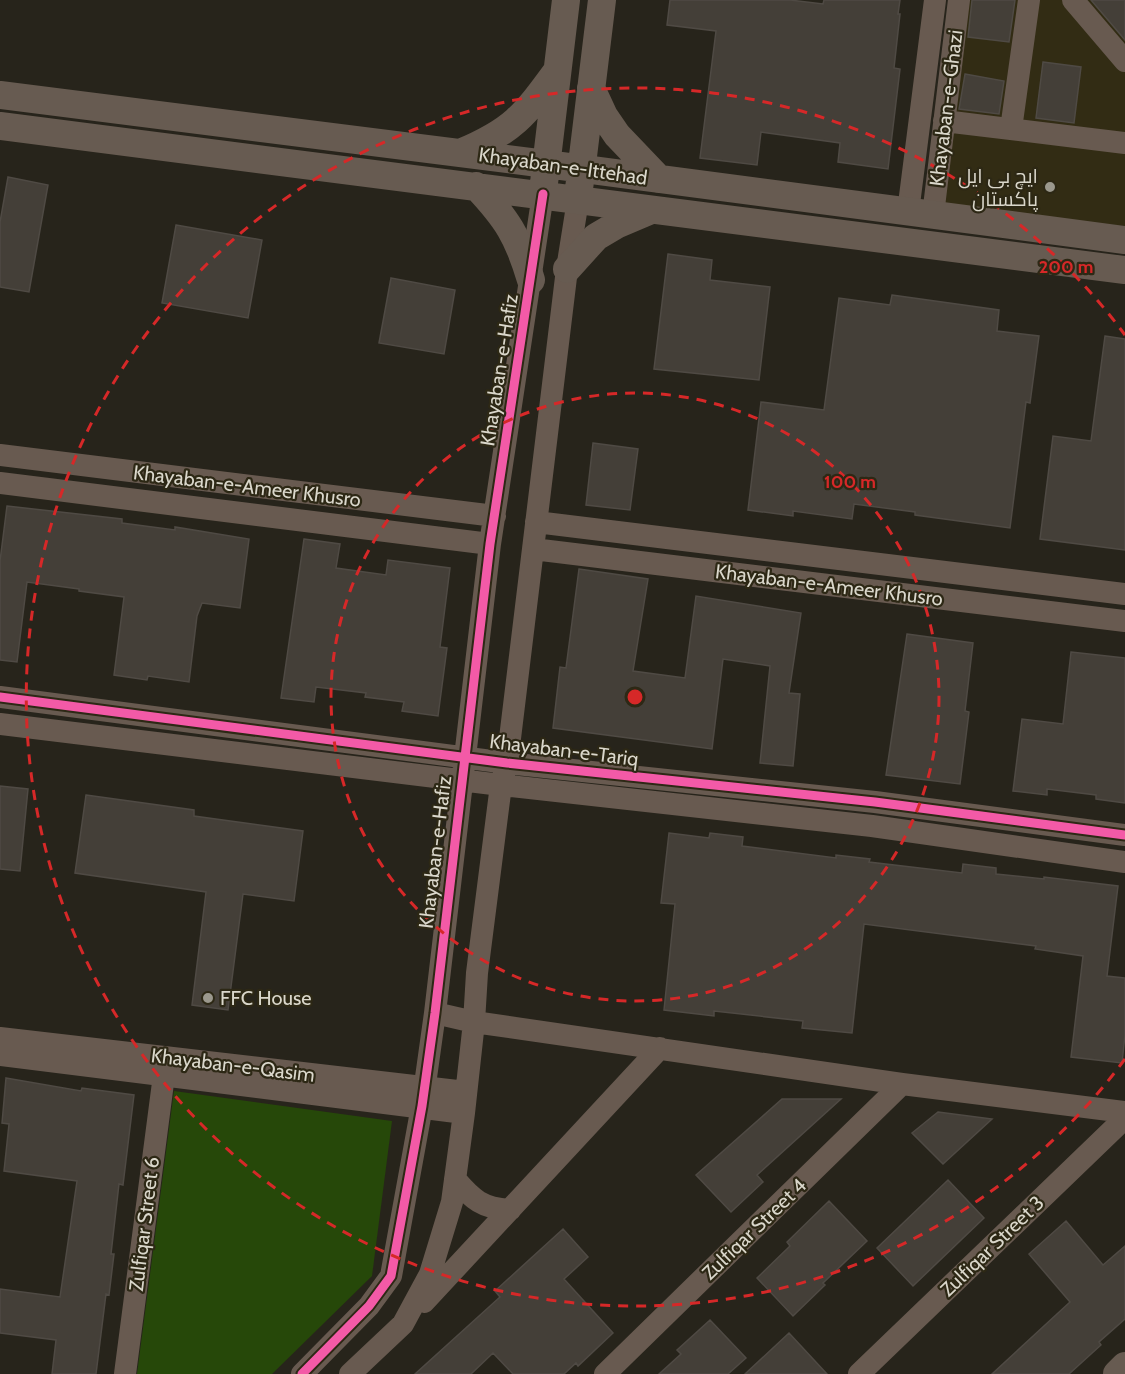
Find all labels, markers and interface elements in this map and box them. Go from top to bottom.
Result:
street label: Khayaban-e-Ghazi [924,28,968,188]
street label: Khayaban-e-Ittehad [477,142,649,190]
place label: ایچ بی ایل پاکستان [958,164,1039,212]
marker: ایچ بی ایل پاکستان [1043,180,1057,194]
text: 200 m [1039,256,1093,278]
street label: Khayaban-e-Hafiz [475,292,523,448]
street label: Khayaban-e-Ameer Khusro [132,460,362,512]
text: 100 m [824,471,876,493]
street label: Khayaban-e-Ameer Khusro [714,559,944,611]
centre of rings [625,687,645,707]
street label: Khayaban-e-Tariq [488,729,640,771]
street label: Khayaban-e-Hafiz [414,774,456,930]
place label: FFC House [220,986,311,1010]
marker: FFC House [201,991,215,1005]
street label: Khayaban-e-Qasim [150,1043,316,1087]
street label: Zulfiqar Street 6 [124,1155,164,1293]
street label: Zulfiqar Street 4 [697,1173,811,1285]
street label: Zulfiqar Street 3 [935,1191,1049,1301]

